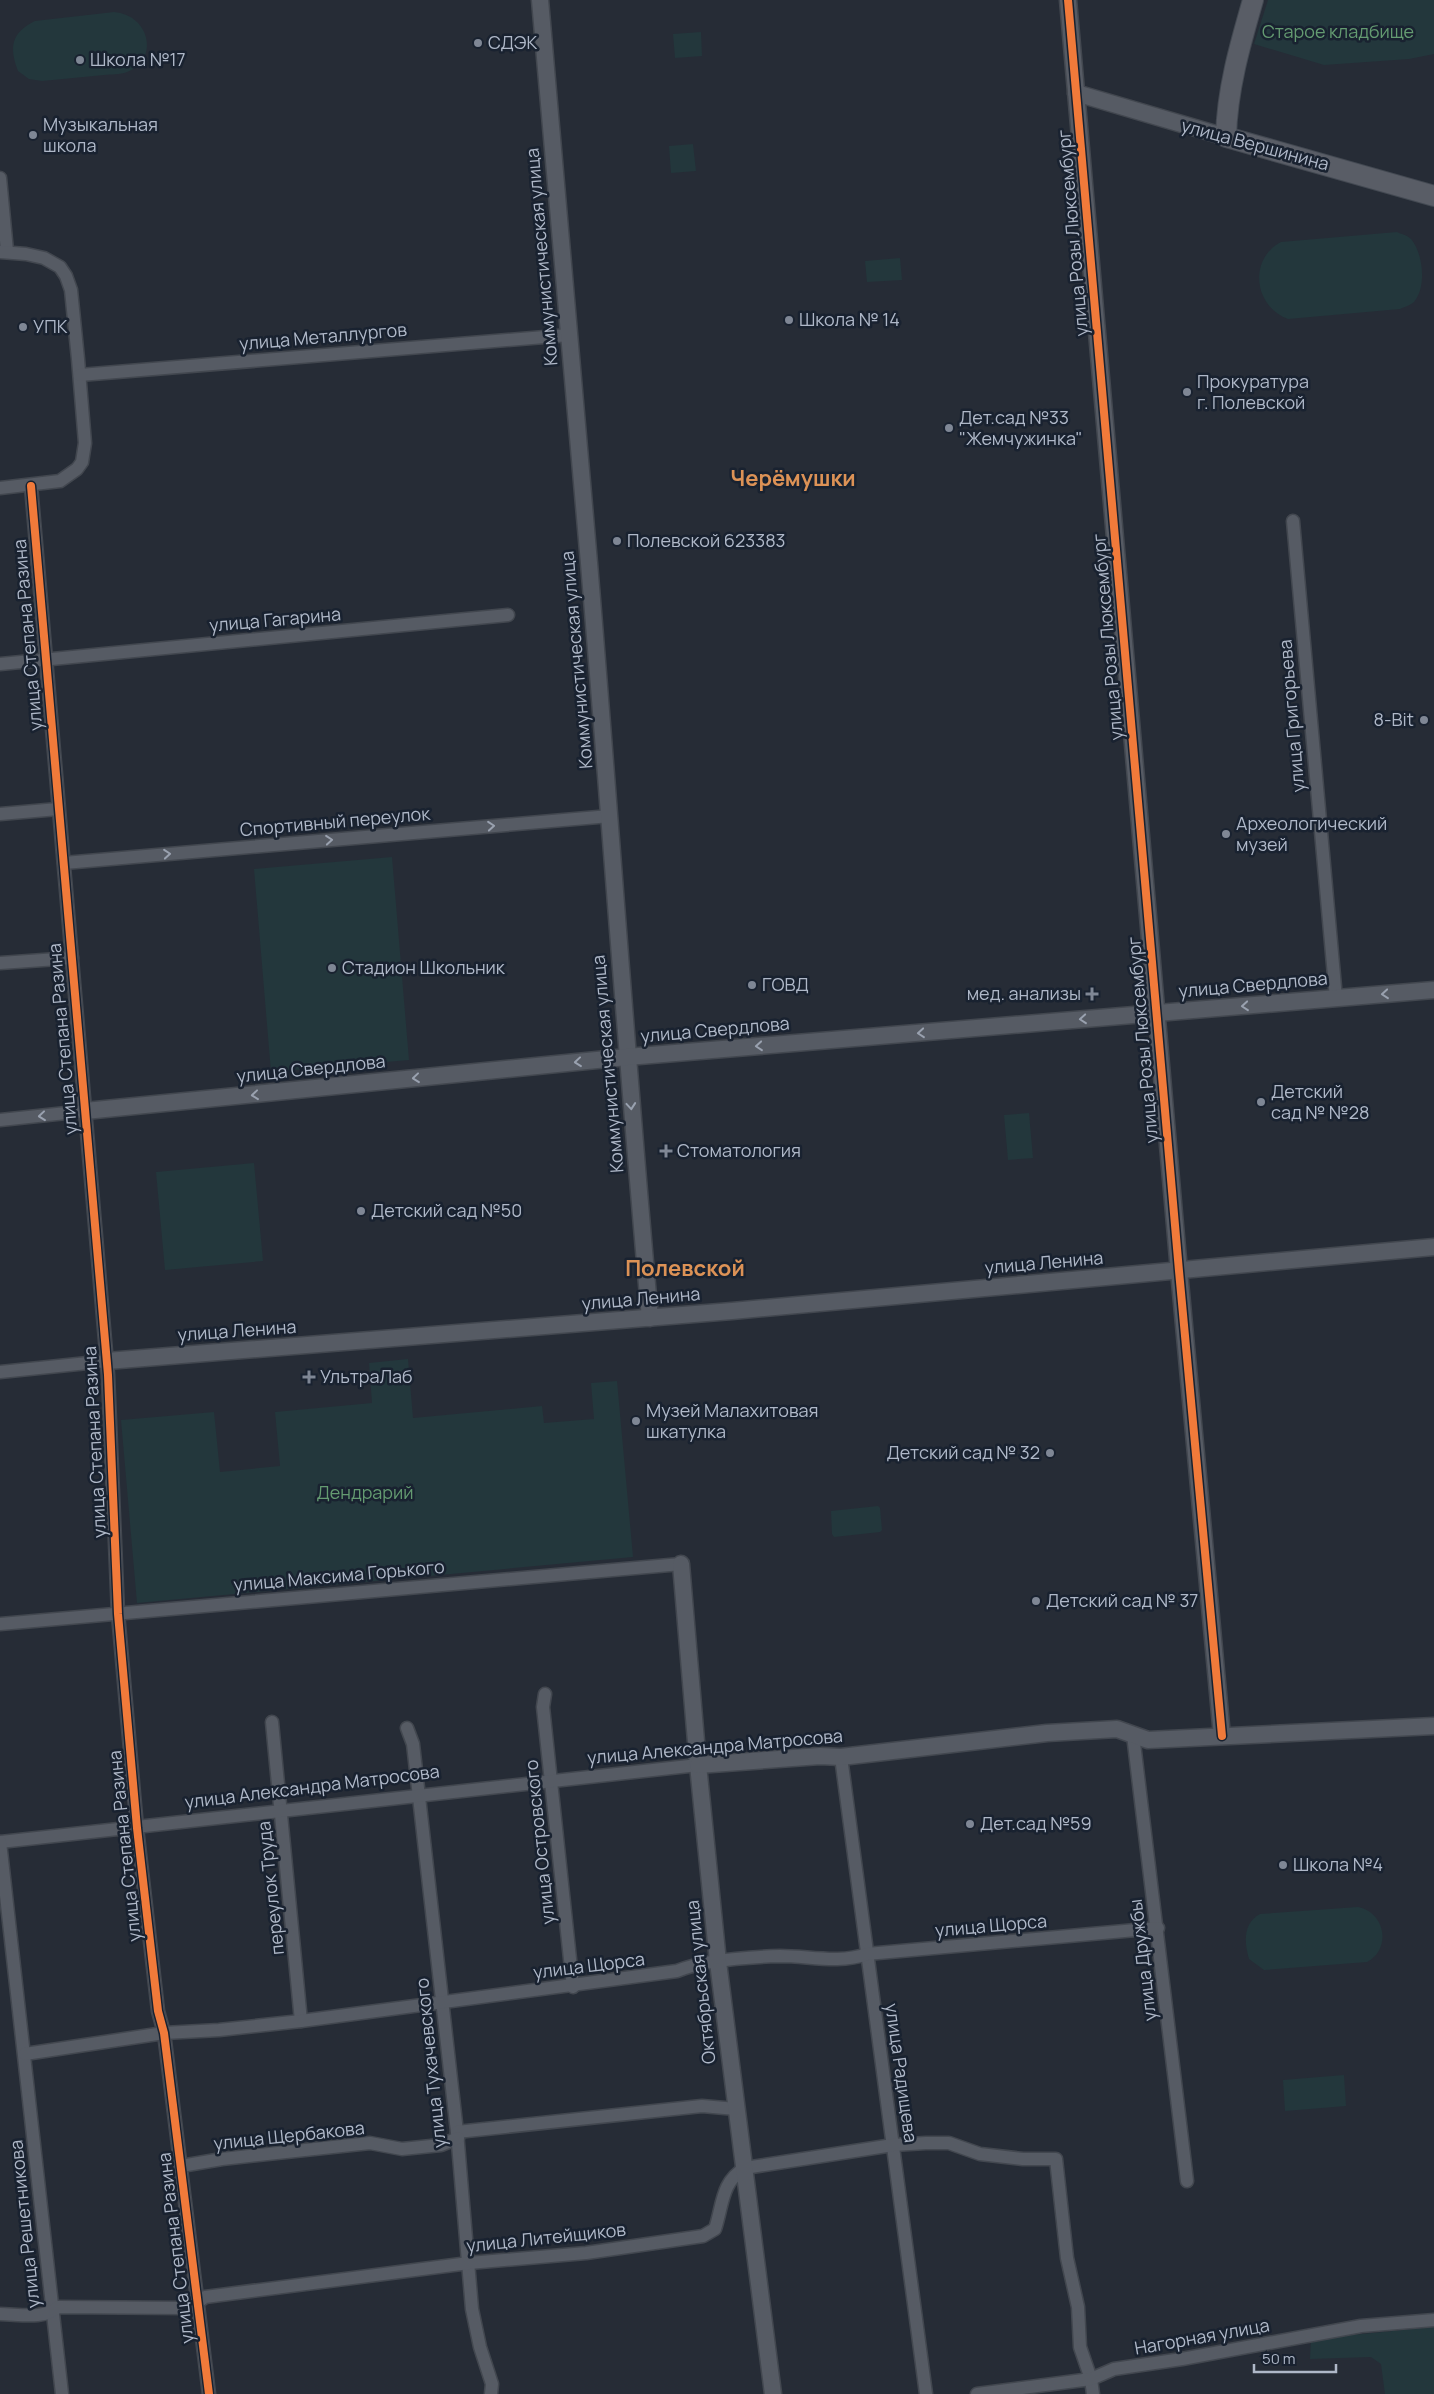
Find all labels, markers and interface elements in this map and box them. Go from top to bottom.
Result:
park label: Старое кладбище [1262,19,1414,43]
place label: СДЭК [488,30,537,54]
marker: СДЭК [472,37,484,49]
place label: Школа №17 [90,47,186,71]
marker: Школа №17 [74,54,86,66]
place label: Музыкальная школа [43,112,158,157]
street label: улица Вершинина [1179,113,1332,175]
marker: Музыкальная школа [27,129,39,141]
street label: улица Розы Люксембург [1051,129,1093,337]
street label: Коммунистическая улица [520,147,562,367]
place label: Школа № 14 [799,307,900,331]
place label: УПК [33,314,68,338]
marker: Школа № 14 [783,314,795,326]
street label: улица Металлургов [238,317,408,355]
marker: УПК [17,321,29,333]
place label: Прокуратура г. Полевской [1197,369,1309,414]
marker: Прокуратура г. Полевской [1181,386,1193,398]
place label: Дет.сад №33 "Жемчужинка" [959,405,1083,450]
marker: Дет.сад №33 "Жемчужинка" [943,422,955,434]
district label: Черёмушки [730,463,856,493]
place label: Полевской 623383 [627,528,786,552]
street label: улица Розы Люксембург [1086,533,1128,741]
marker: Полевской 623383 [611,535,623,547]
street label: улица Степана Разина [7,538,47,732]
street label: Коммунистическая улица [555,550,597,770]
street label: улица Гагарина [208,601,342,637]
street label: улица Григорьева [1272,639,1310,793]
place label: 8-Bit [1374,707,1414,731]
marker: 8-Bit [1418,714,1430,726]
street label: Спортивный переулок [239,801,432,841]
place label: Археологический музей [1236,811,1387,856]
one-way arrow [488,821,496,832]
marker: Археологический музей [1220,828,1232,840]
one-way arrow [326,835,334,846]
one-way arrow [164,849,172,860]
street label: улица Розы Люксембург [1121,936,1163,1144]
street label: улица Степана Разина [42,942,82,1136]
street label: Коммунистическая улица [586,954,628,1174]
place label: Стадион Школьник [342,955,506,979]
marker: Стадион Школьник [326,962,338,974]
street label: улица Свердлова [1177,966,1328,1002]
place label: ГОВД [762,972,809,996]
marker: ГОВД [746,979,758,991]
place label: мед. анализы [967,981,1081,1005]
marker: мед. анализы [1085,987,1099,1001]
one-way arrow [1381,988,1389,999]
one-way arrow [1241,1000,1249,1011]
street label: улица Свердлова [639,1011,790,1047]
one-way arrow [1079,1014,1087,1025]
one-way arrow [917,1027,925,1038]
one-way arrow [755,1041,763,1052]
street label: улица Свердлова [235,1048,387,1088]
one-way arrow [574,1056,582,1067]
one-way arrow [412,1072,420,1083]
place label: Детский сад № №28 [1271,1079,1369,1124]
one-way arrow [250,1089,258,1100]
marker: Детский сад № №28 [1255,1096,1267,1108]
one-way arrow [625,1102,636,1110]
one-way arrow [38,1110,46,1121]
place label: Стоматология [677,1138,801,1162]
marker: Стоматология [659,1144,673,1158]
place label: Детский сад №50 [371,1198,522,1222]
marker: Детский сад №50 [355,1205,367,1217]
street label: улица Ленина [984,1245,1104,1279]
district label: Полевской [625,1253,745,1283]
street label: улица Ленина [581,1281,701,1315]
street label: улица Ленина [177,1314,297,1346]
street label: улица Степана Разина [77,1345,111,1539]
place label: УльтраЛаб [320,1364,413,1388]
marker: УльтраЛаб [302,1370,316,1384]
place label: Музей Малахитовая шкатулка [646,1398,819,1443]
marker: Музей Малахитовая шкатулка [630,1415,642,1427]
place label: Детский сад № 32 [886,1440,1040,1464]
marker: Детский сад № 32 [1044,1447,1056,1459]
park label: Дендрарий [316,1480,414,1504]
street label: улица Максима Горького [232,1554,445,1596]
place label: Детский сад № 37 [1046,1588,1198,1612]
marker: Детский сад № 37 [1030,1595,1042,1607]
street label: улица Александра Матросова [586,1723,844,1769]
street label: улица Степана Разина [102,1749,146,1943]
street label: улица Александра Матросова [183,1758,441,1814]
street label: улица Островского [518,1759,560,1926]
place label: Дет.сад №59 [980,1811,1092,1835]
marker: Дет.сад №59 [964,1818,976,1830]
street label: переулок Труда [251,1820,289,1956]
place label: Школа №4 [1293,1852,1383,1876]
marker: Школа №4 [1277,1859,1289,1871]
street label: улица Дружбы [1123,1898,1161,2022]
street label: Октябрьская улица [679,1899,721,2065]
street label: улица Щорса [934,1908,1048,1942]
street label: улица Щорса [532,1946,646,1984]
street label: улица Тухачевского [409,1977,451,2149]
street label: улица Радищева [880,2002,924,2144]
street label: улица Щербакова [212,2115,366,2155]
street label: улица Решетникова [3,2139,45,2309]
street label: улица Степана Разина [151,2151,199,2345]
street label: улица Литейщиков [465,2217,627,2257]
street label: Нагорная улица [1132,2312,1271,2360]
scale bar [1254,2342,1336,2374]
text: 50 m [1262,2348,1296,2369]

